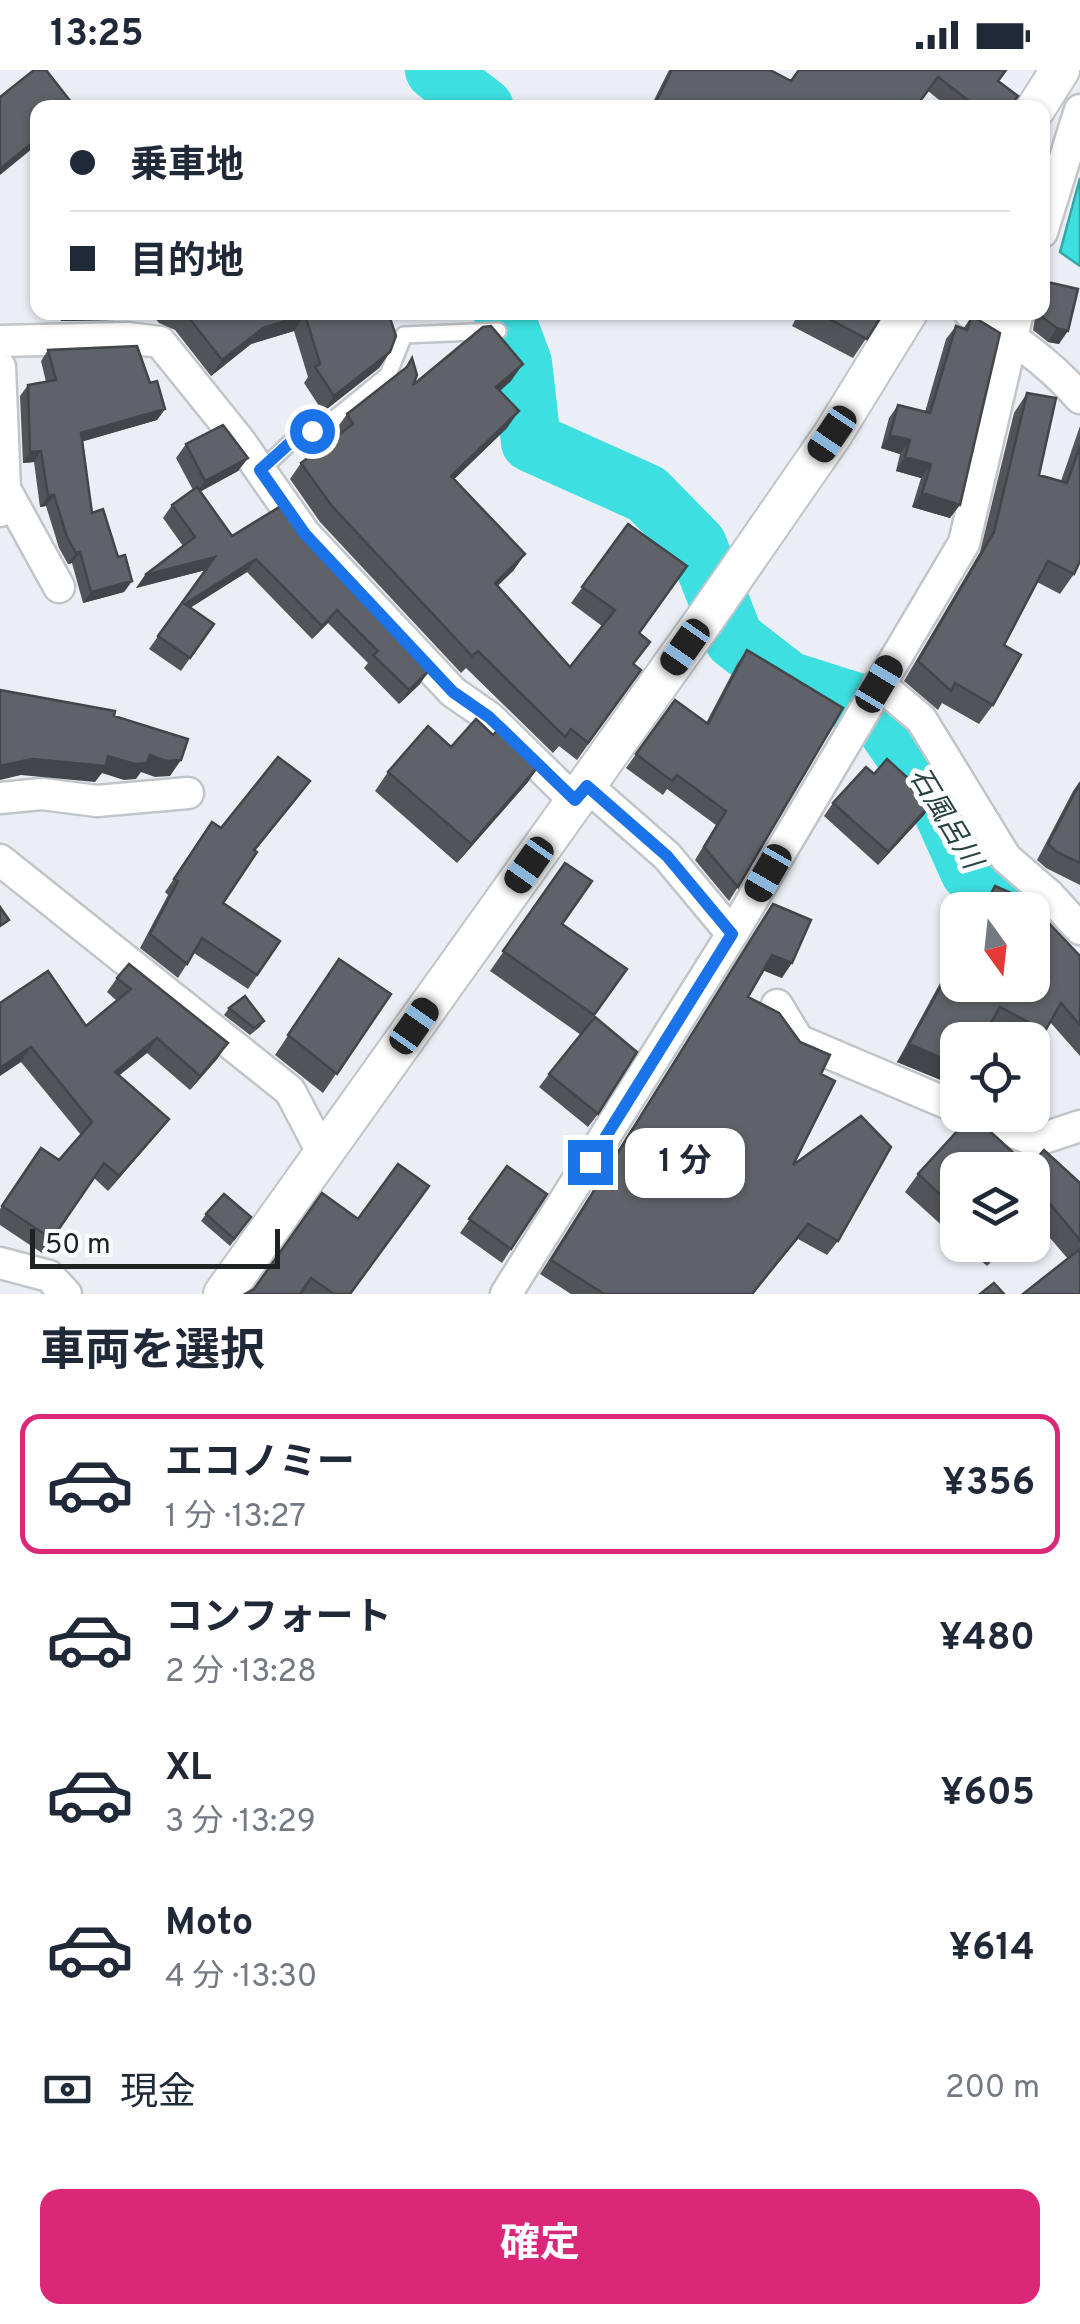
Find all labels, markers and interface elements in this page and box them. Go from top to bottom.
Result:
text: 13:25 [50,11,144,60]
text: 乗車地 [130,143,244,192]
text: 目的地 [130,239,244,288]
car [803,401,861,467]
route start [290,409,335,454]
car [656,614,714,680]
car [851,651,907,717]
water label: 石風呂川 [900,762,990,879]
car [500,832,558,898]
car [740,840,796,906]
north arrow [940,892,1050,1002]
map controls [940,892,1050,1262]
car [385,993,443,1059]
button: locate [940,1022,1050,1132]
callout: 1 分 [625,1127,745,1197]
route end [568,1140,613,1185]
text: 1 分 [659,1143,711,1183]
button: layers [940,1152,1050,1262]
scale bar [30,1224,280,1268]
text: 50 m [45,1228,111,1264]
text: 車両を選択 [40,1325,265,1382]
icon: car [45,1439,135,1529]
text: エコノミー [165,1440,355,1489]
text: ¥356 [943,1460,1035,1509]
text: 1 分 · 13:27 [165,1498,306,1538]
icon: car [45,1594,135,1684]
text: コンフォート [165,1595,392,1644]
text: ¥480 [939,1615,1035,1664]
text: 2 分 · 13:28 [165,1653,317,1693]
text: XL [165,1745,212,1794]
icon: car [45,1749,135,1839]
text: ¥605 [940,1770,1035,1819]
text: 3 分 · 13:29 [165,1803,316,1843]
text: Moto [165,1900,253,1949]
icon: car [45,1904,135,1994]
text: ¥614 [949,1925,1035,1974]
text: 4 分 · 13:30 [165,1958,317,1998]
icon: cash [40,2062,95,2117]
text: 200 m [945,2069,1040,2109]
text: 現金 [120,2070,196,2119]
button: 確定 [40,2189,1040,2304]

